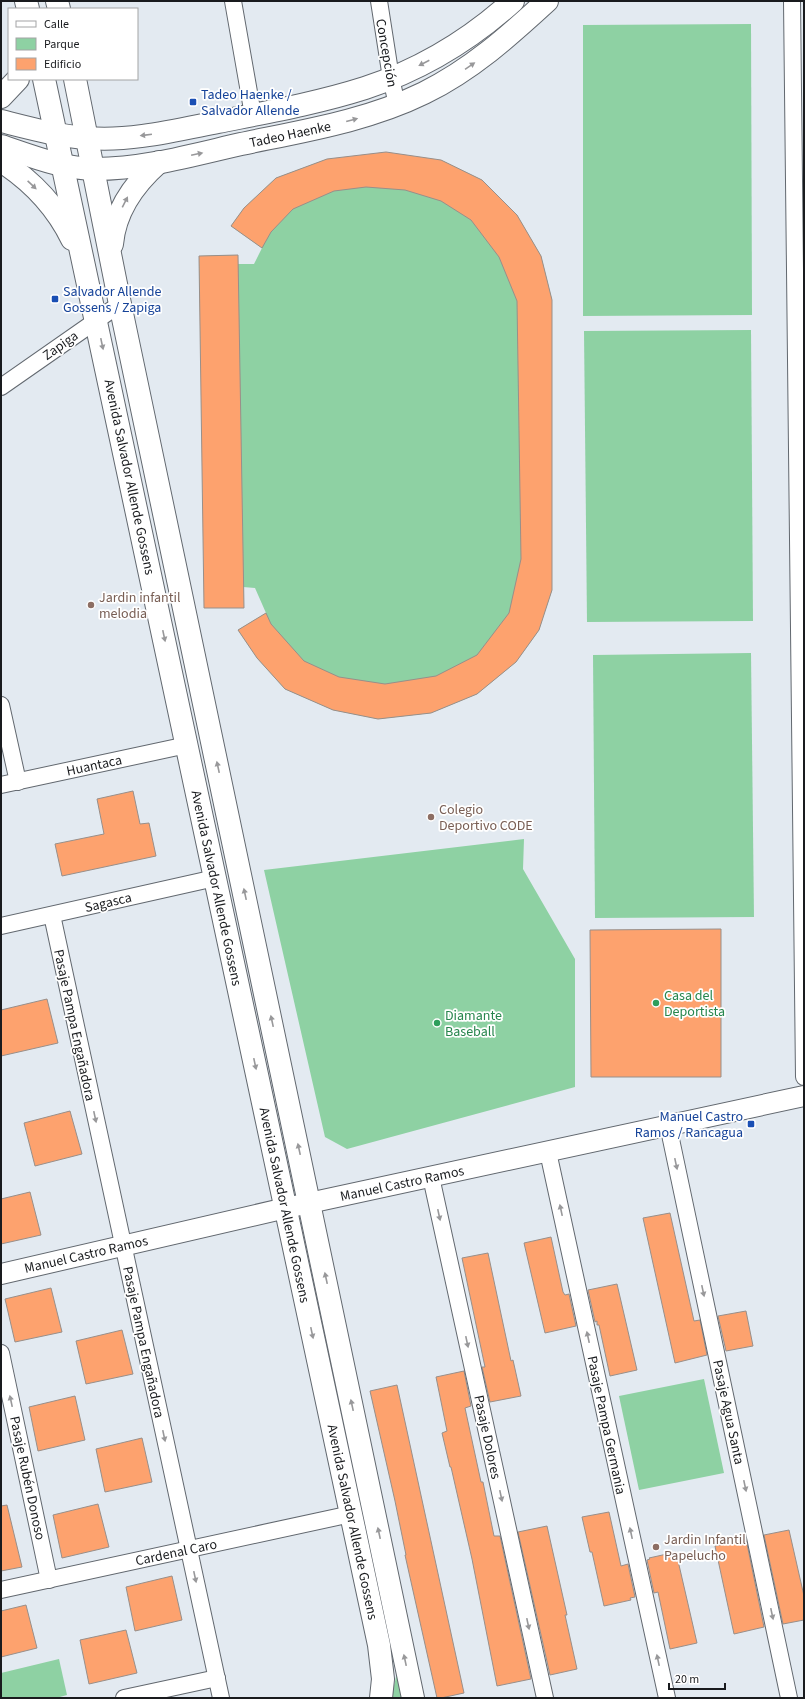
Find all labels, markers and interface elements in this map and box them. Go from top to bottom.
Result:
legend [8,8,138,80]
text: Calle [44,16,69,33]
street label: Concepción [370,17,402,89]
text: Parque [44,36,80,53]
text: Edificio [44,56,81,73]
one-way arrow [418,60,429,66]
one-way arrow [464,62,475,70]
place label: Tadeo Haenke / Salvador Allende [201,85,300,121]
marker: Tadeo Haenke / Salvador Allende [188,97,198,107]
street label: Tadeo Haenke [248,117,333,153]
one-way arrow [346,117,358,123]
one-way arrow [140,131,152,138]
one-way arrow [191,150,204,156]
one-way arrow [27,180,37,190]
one-way arrow [121,196,128,208]
place label: Salvador Allende Gossens / Zapiga [63,282,162,318]
marker: Salvador Allende Gossens / Zapiga [50,294,60,304]
street label: Zapiga [39,326,82,365]
one-way arrow [99,338,105,350]
street label: Avenida Salvador Allende Gossens [99,378,160,577]
place label: Jardin infantil melodia [99,588,181,624]
marker: Jardin infantil melodia [86,600,96,610]
one-way arrow [161,629,167,642]
street label: Huantaca [65,750,124,782]
one-way arrow [215,761,221,773]
street label: Avenida Salvador Allende Gossens [186,789,247,988]
place label: Colegio Deportivo CODE [439,800,533,836]
marker: Colegio Deportivo CODE [426,812,436,822]
street label: Sagasca [83,888,134,918]
one-way arrow [241,888,247,900]
street label: Pasaje Pampa Engañadora [48,948,100,1103]
place label: Casa del Deportista [664,986,725,1022]
marker: Casa del Deportista [651,998,661,1008]
place label: Diamante Baseball [445,1006,502,1042]
one-way arrow [268,1015,274,1028]
marker: Diamante Baseball [432,1018,442,1028]
one-way arrow [253,1058,259,1070]
street label: Avenida Salvador Allende Gossens [254,1106,315,1305]
place label: Manuel Castro Ramos / Rancagua [635,1107,743,1143]
one-way arrow [93,1111,99,1123]
marker: Manuel Castro Ramos / Rancagua [746,1119,756,1129]
one-way arrow [295,1143,301,1155]
one-way arrow [674,1157,680,1170]
street label: Manuel Castro Ramos [338,1161,466,1207]
one-way arrow [557,1204,563,1217]
one-way arrow [437,1209,443,1221]
street label: Manuel Castro Ramos [22,1231,150,1279]
street label: Pasaje Pampa Engañadora [117,1265,169,1420]
one-way arrow [322,1272,328,1284]
one-way arrow [701,1285,707,1297]
one-way arrow [310,1327,316,1339]
one-way arrow [585,1331,591,1344]
one-way arrow [465,1336,471,1348]
street label: Pasaje Pampa Germania [582,1354,630,1496]
street label: Pasaje Agua Santa [707,1358,749,1466]
street label: Pasaje Dolores [468,1393,506,1481]
one-way arrow [8,1395,14,1408]
one-way arrow [349,1399,355,1411]
street label: Pasaje Rubén Donoso [4,1414,50,1542]
street label: Avenida Salvador Allende Gossens [322,1423,383,1622]
one-way arrow [162,1430,168,1442]
one-way arrow [742,1480,748,1493]
one-way arrow [498,1490,504,1503]
one-way arrow [375,1526,381,1539]
one-way arrow [627,1527,633,1539]
place label: Jardin Infantil Papelucho [664,1530,746,1566]
street label: Cardenal Caro [134,1535,219,1571]
marker: Jardin Infantil Papelucho [651,1542,661,1552]
one-way arrow [192,1570,198,1583]
one-way arrow [769,1607,775,1620]
one-way arrow [526,1617,532,1630]
one-way arrow [402,1654,408,1666]
one-way arrow [655,1654,661,1666]
scale bar [669,1665,725,1691]
text: 20 m [675,1671,699,1688]

